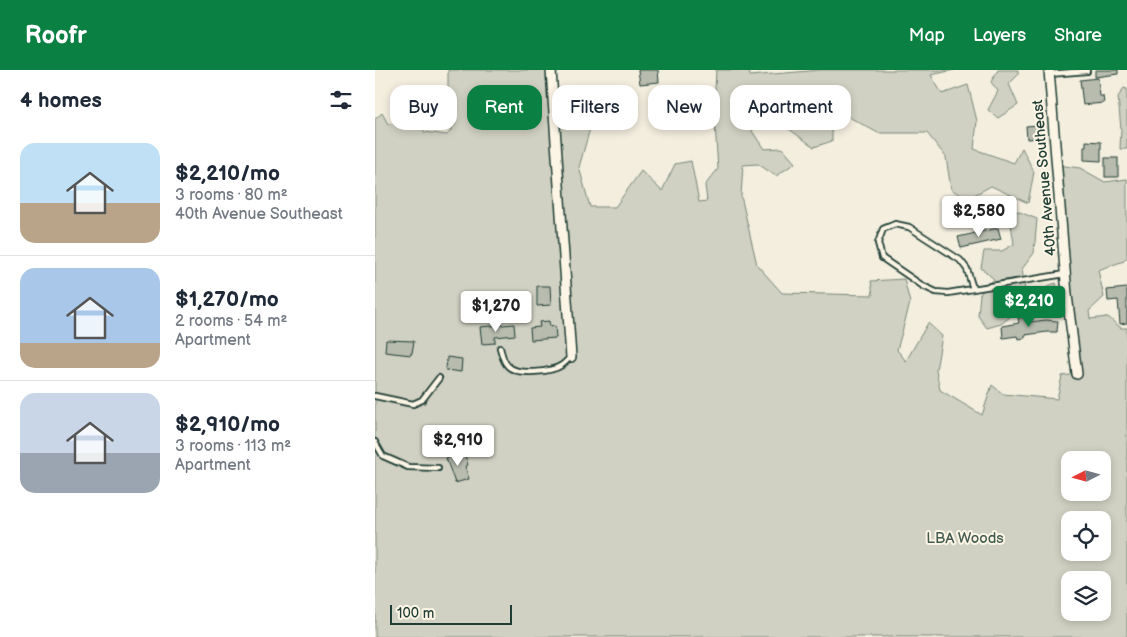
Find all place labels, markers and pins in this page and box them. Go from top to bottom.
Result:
pin: $2,580 [938,196,1020,238]
pin: $2,210 [988,286,1070,328]
pin: $1,270 [455,290,537,333]
pin: $2,910 [417,424,499,467]

